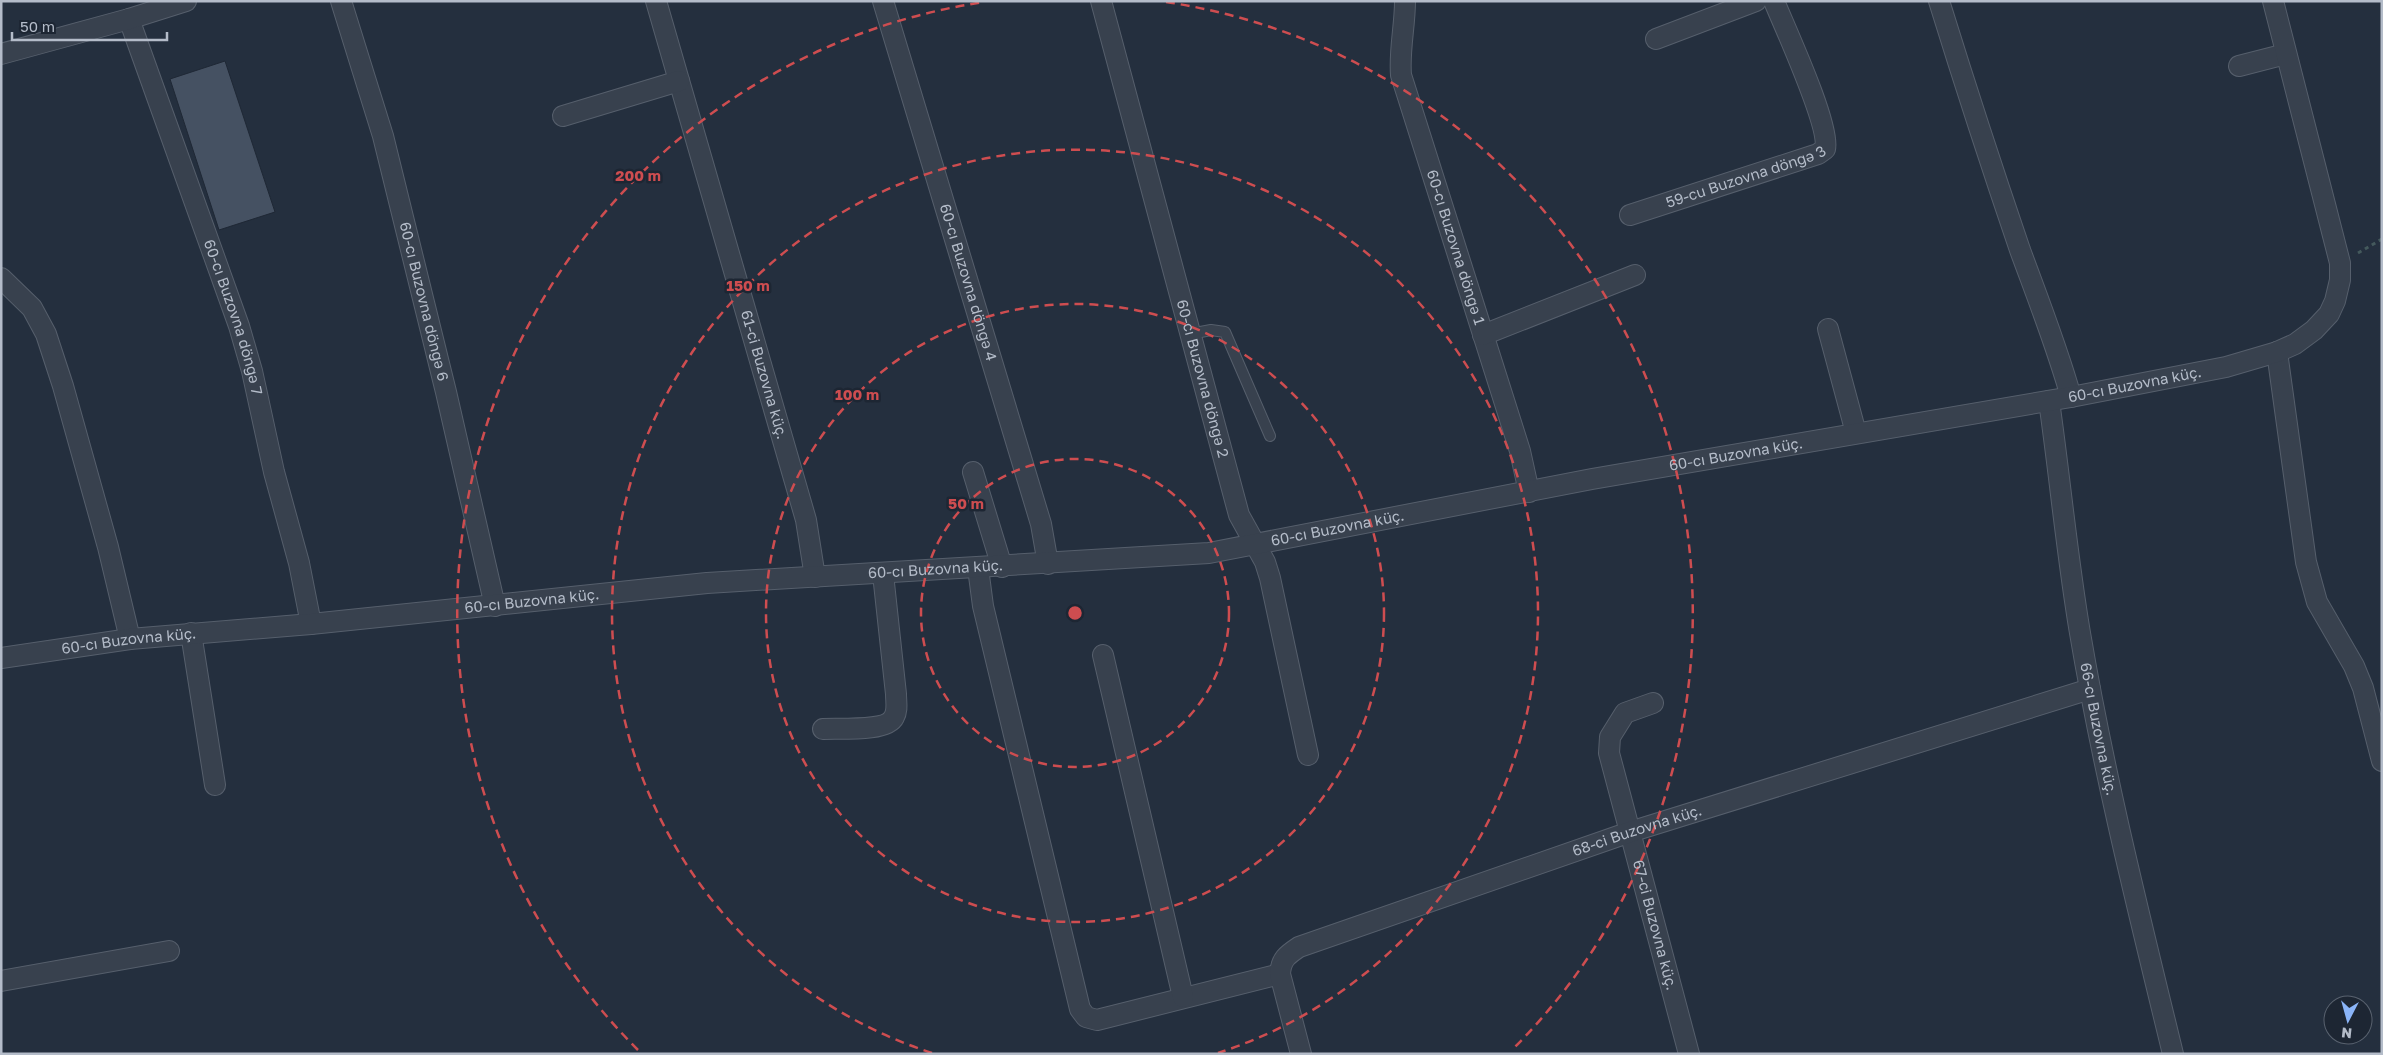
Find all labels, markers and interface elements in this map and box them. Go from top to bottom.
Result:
scale bar [12,10,168,42]
text: 50 m [20,17,55,35]
street label: 59-cu Buzovna döngə 3 [1663,141,1829,211]
text: 200 m [615,166,661,184]
street label: 60-cı Buzovna döngə 1 [1424,167,1489,327]
street label: 60-cı Buzovna döngə 4 [937,201,1001,363]
street label: 60-cı Buzovna döngə 6 [396,220,453,383]
street label: 60-cı Buzovna döngə 7 [201,237,267,396]
text: 150 m [726,276,770,294]
street label: 60-cı Buzovna döngə 2 [1174,297,1233,459]
street label: 61-ci Buzovna küç. [738,308,792,441]
street label: 60-cı Buzovna küç. [2066,362,2203,405]
text: 100 m [835,385,879,403]
street label: 60-cı Buzovna küç. [1667,433,1804,474]
text: 50 m [948,494,984,512]
street label: 60-cı Buzovna küç. [1269,505,1406,549]
street label: 60-cı Buzovna küç. [867,555,1004,581]
street label: 60-cı Buzovna küç. [463,584,600,616]
centre of rings [1066,604,1084,622]
street label: 60-cı Buzovna küç. [60,624,197,657]
street label: 66-cı Buzovna küç. [2077,661,2122,797]
street label: 68-ci Buzovna küç. [1570,800,1704,859]
street label: 67-ci Buzovna küç. [1630,858,1682,992]
north arrow [2323,995,2373,1045]
text: N [2340,1024,2353,1042]

